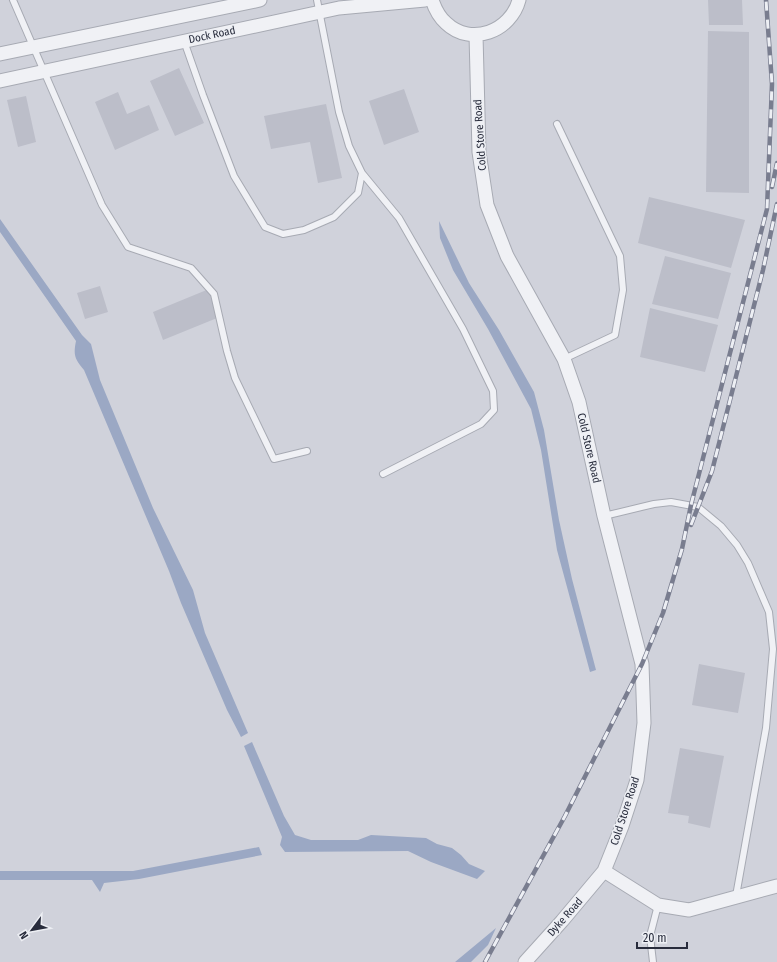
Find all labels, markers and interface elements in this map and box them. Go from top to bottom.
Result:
street label: Dock Road [187,24,237,46]
street label: Cold Store Road [471,99,489,171]
street label: Cold Store Road [575,412,603,484]
street label: Cold Store Road [608,775,642,847]
street label: Dyke Road [545,895,585,939]
north arrow [12,910,52,950]
scale bar [637,924,687,950]
text: N [17,929,31,941]
text: 20 m [643,931,667,945]

